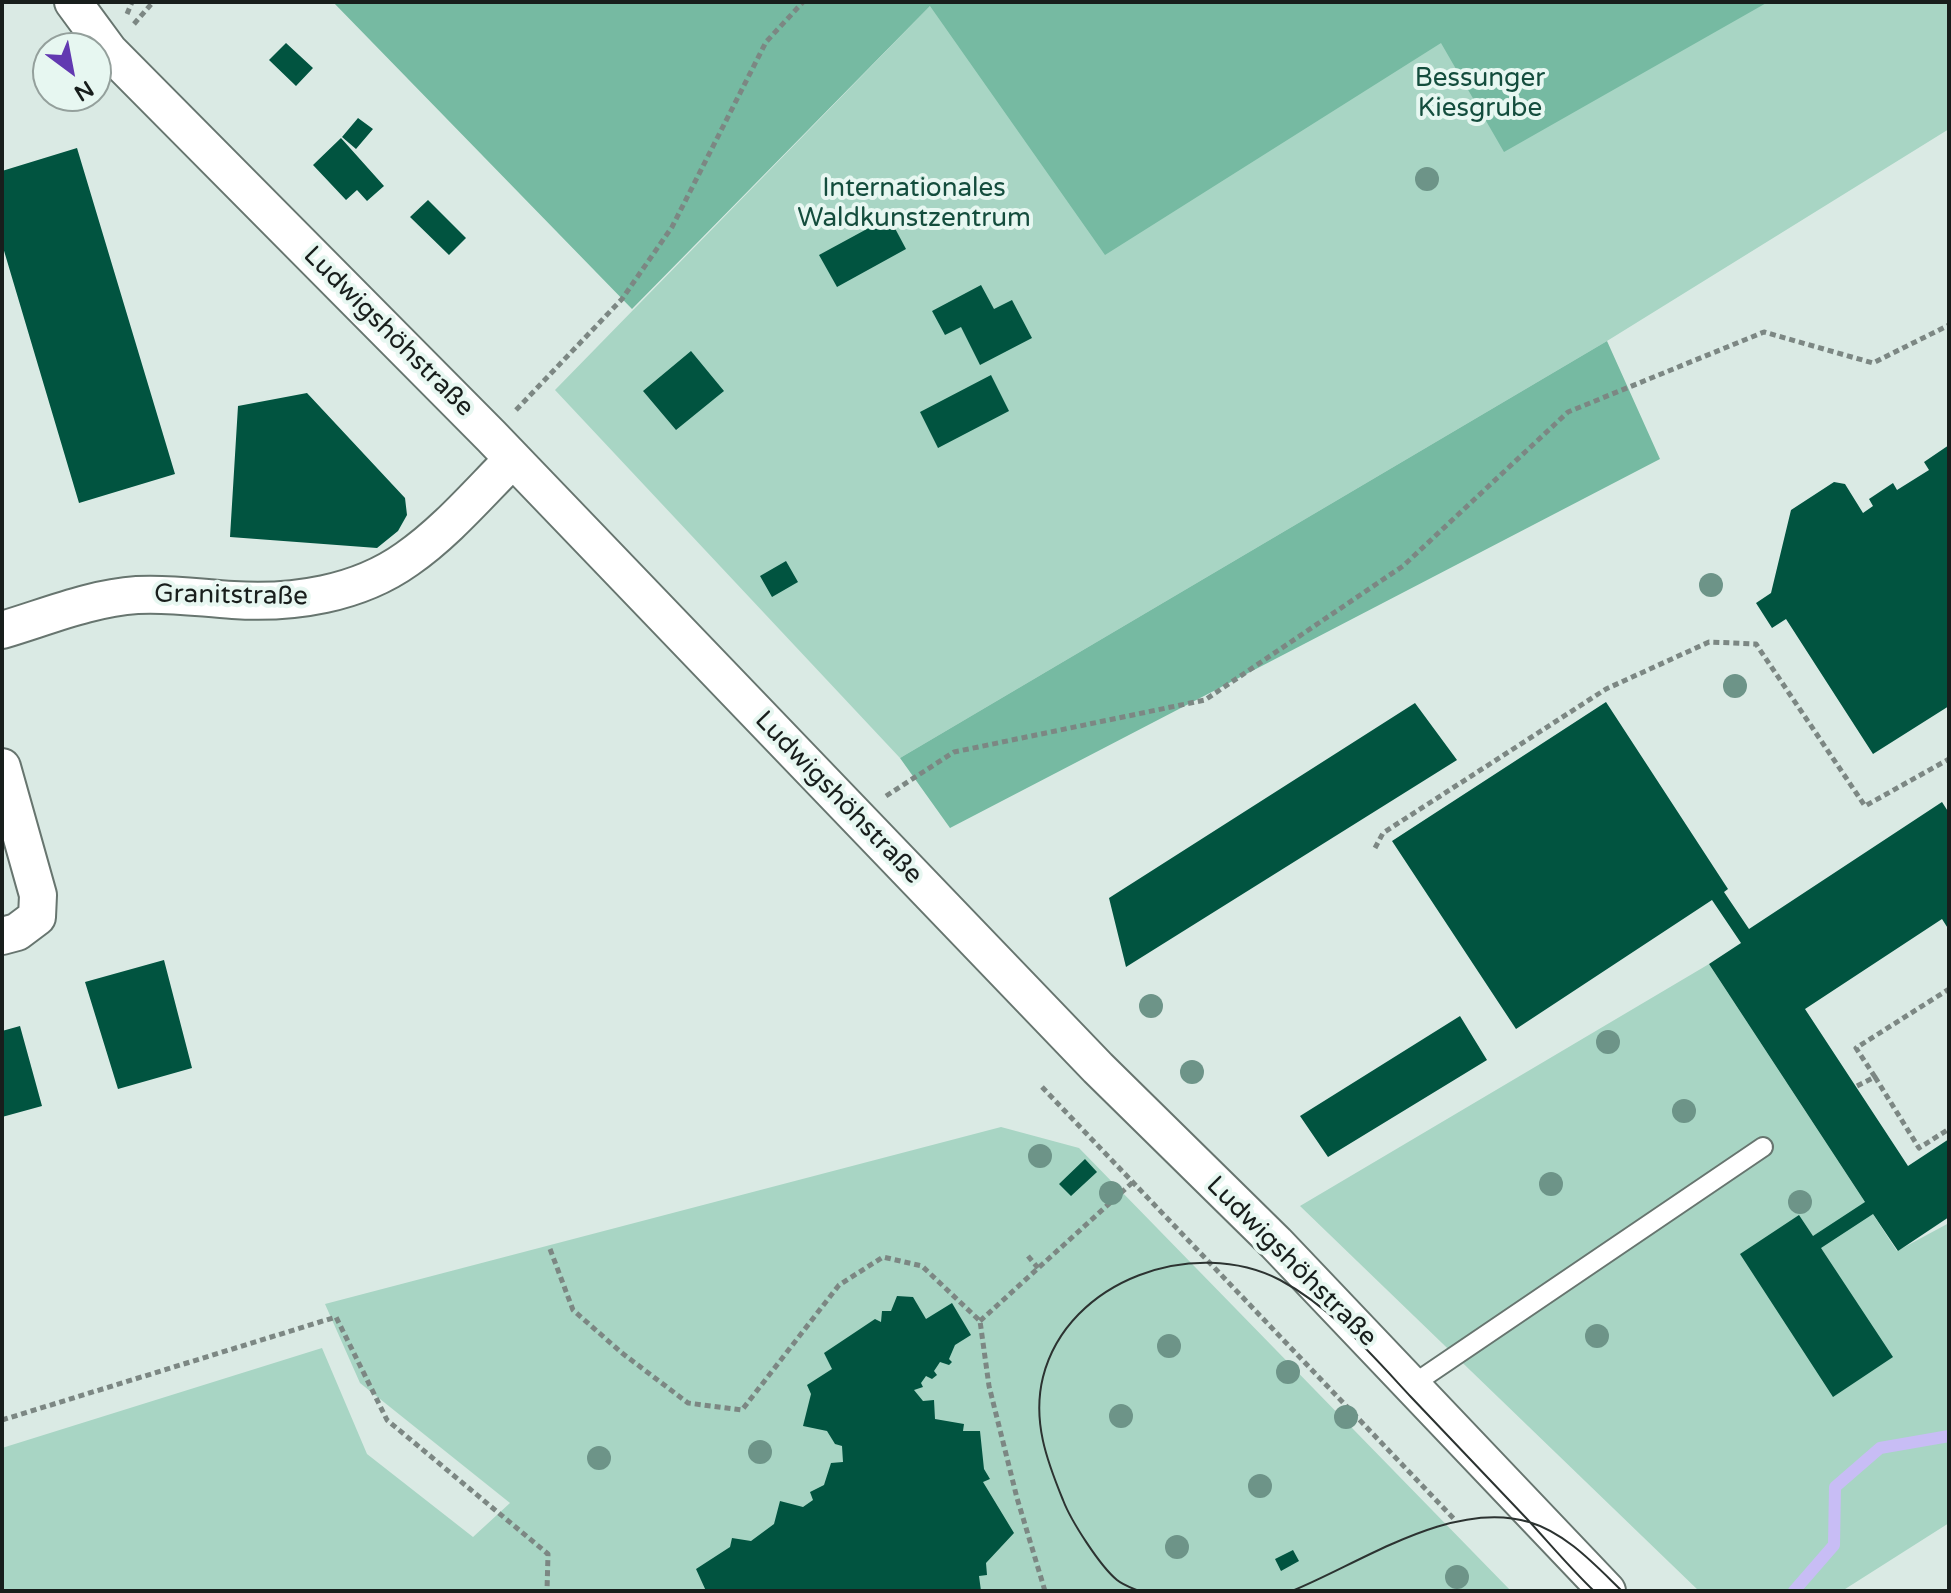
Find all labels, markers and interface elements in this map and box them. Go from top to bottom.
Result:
north arrow [32,32,112,112]
park label: Bessunger Kiesgrube [1415,63,1545,124]
text: N [69,75,98,106]
park label: Internationales Waldkunstzentrum [797,173,1031,234]
street label: Ludwigshöhstraße [296,240,480,424]
street label: Granitstraße [154,579,308,613]
street label: Ludwigshöhstraße [748,705,928,891]
street label: Ludwigshöhstraße [1199,1170,1383,1354]

